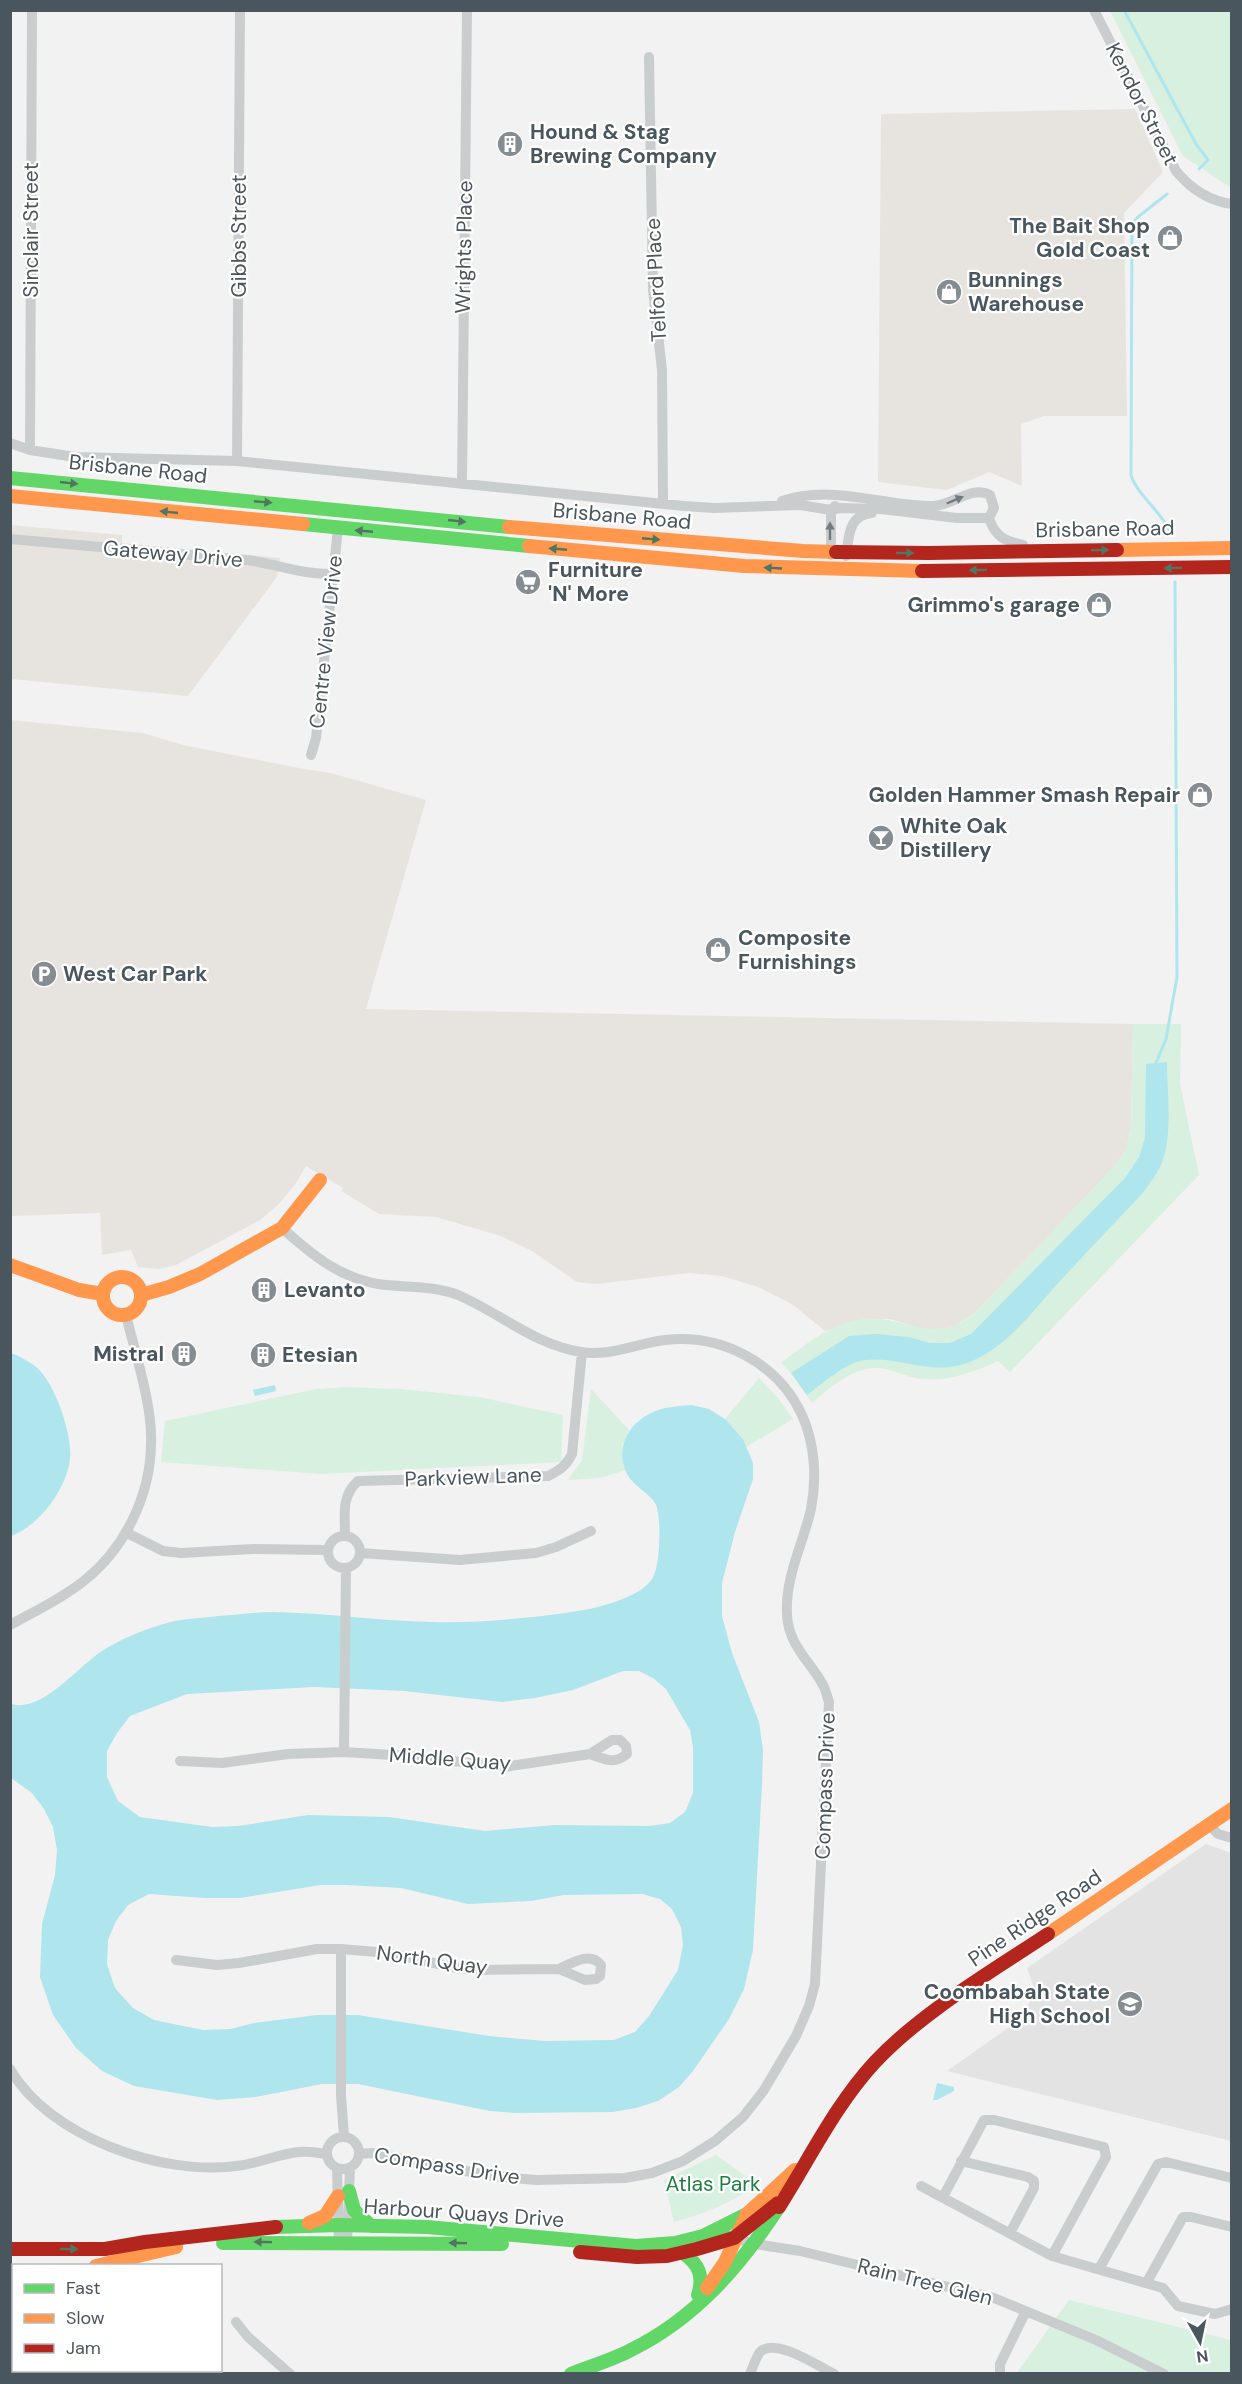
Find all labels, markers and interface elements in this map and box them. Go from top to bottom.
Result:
street label: Kendor Street [1099,38,1185,170]
place label: Hound & Stag Brewing Company [530,118,717,170]
building icon: Hound & Stag Brewing Company [495,129,525,159]
street label: Sinclair Street [17,162,45,298]
street label: Gibbs Street [225,175,253,297]
street label: Wrights Place [449,180,479,314]
place label: The Bait Shop Gold Coast [1009,212,1150,264]
street label: Telford Place [639,217,673,343]
shop icon: The Bait Shop Gold Coast [1155,223,1185,253]
place label: Bunnings Warehouse [968,266,1084,318]
shop icon: Bunnings Warehouse [934,277,964,307]
street label: Brisbane Road [67,448,209,490]
one-way arrow [59,478,78,488]
one-way arrow [946,495,964,504]
street label: Brisbane Road [552,496,692,536]
one-way arrow [253,497,272,507]
one-way arrow [160,507,179,517]
street label: Brisbane Road [1035,514,1175,544]
one-way arrow [447,516,466,526]
one-way arrow [825,521,835,540]
one-way arrow [354,526,373,535]
street label: Gateway Drive [102,534,244,574]
one-way arrow [642,534,661,544]
one-way arrow [548,544,567,554]
one-way arrow [1091,546,1110,555]
one-way arrow [896,548,915,558]
street label: Centre View Drive [303,554,349,730]
place label: Furniture 'N' More [548,556,643,608]
one-way arrow [763,563,782,572]
one-way arrow [1164,563,1183,573]
one-way arrow [969,566,988,575]
supermarket icon: Furniture 'N' More [513,567,543,597]
shop icon: Grimmo's garage [1084,590,1114,620]
place label: Grimmo's garage [907,591,1080,619]
shop icon: Golden Hammer Smash Repair [1185,780,1215,810]
place label: Golden Hammer Smash Repair [868,781,1180,809]
place label: White Oak Distillery [900,812,1007,864]
bar icon: White Oak Distillery [866,823,896,853]
place label: Composite Furnishings [738,924,856,976]
shop icon: Composite Furnishings [703,935,733,965]
parking icon: West Car Park [29,959,59,989]
place label: West Car Park [63,960,207,988]
building icon: Levanto [249,1275,279,1305]
place label: Levanto [284,1276,366,1304]
building icon: Mistral [169,1339,199,1369]
place label: Mistral [93,1340,164,1368]
building icon: Etesian [248,1340,278,1370]
place label: Etesian [282,1341,358,1369]
street label: Parkview Lane [404,1461,542,1493]
street label: Compass Drive [808,1712,842,1860]
street label: Middle Quay [388,1741,512,1777]
street label: Pine Ridge Road [963,1863,1107,1973]
street label: North Quay [375,1938,490,1982]
place label: Coombabah State High School [924,1978,1110,2030]
school or university icon: Coombabah State High School [1115,1989,1145,2019]
street label: Compass Drive [372,2141,522,2191]
park label: Atlas Park [665,2170,761,2198]
street label: Harbour Quays Drive [363,2192,565,2234]
one-way arrow [254,2238,273,2247]
one-way arrow [449,2239,468,2248]
one-way arrow [59,2244,78,2254]
street label: Rain Tree Glen [855,2252,995,2312]
legend [12,2264,222,2372]
text: Fast [66,2276,101,2300]
text: Slow [66,2306,105,2330]
north arrow [1170,2312,1230,2372]
text: Jam [66,2336,101,2360]
text: N [1195,2345,1210,2368]

